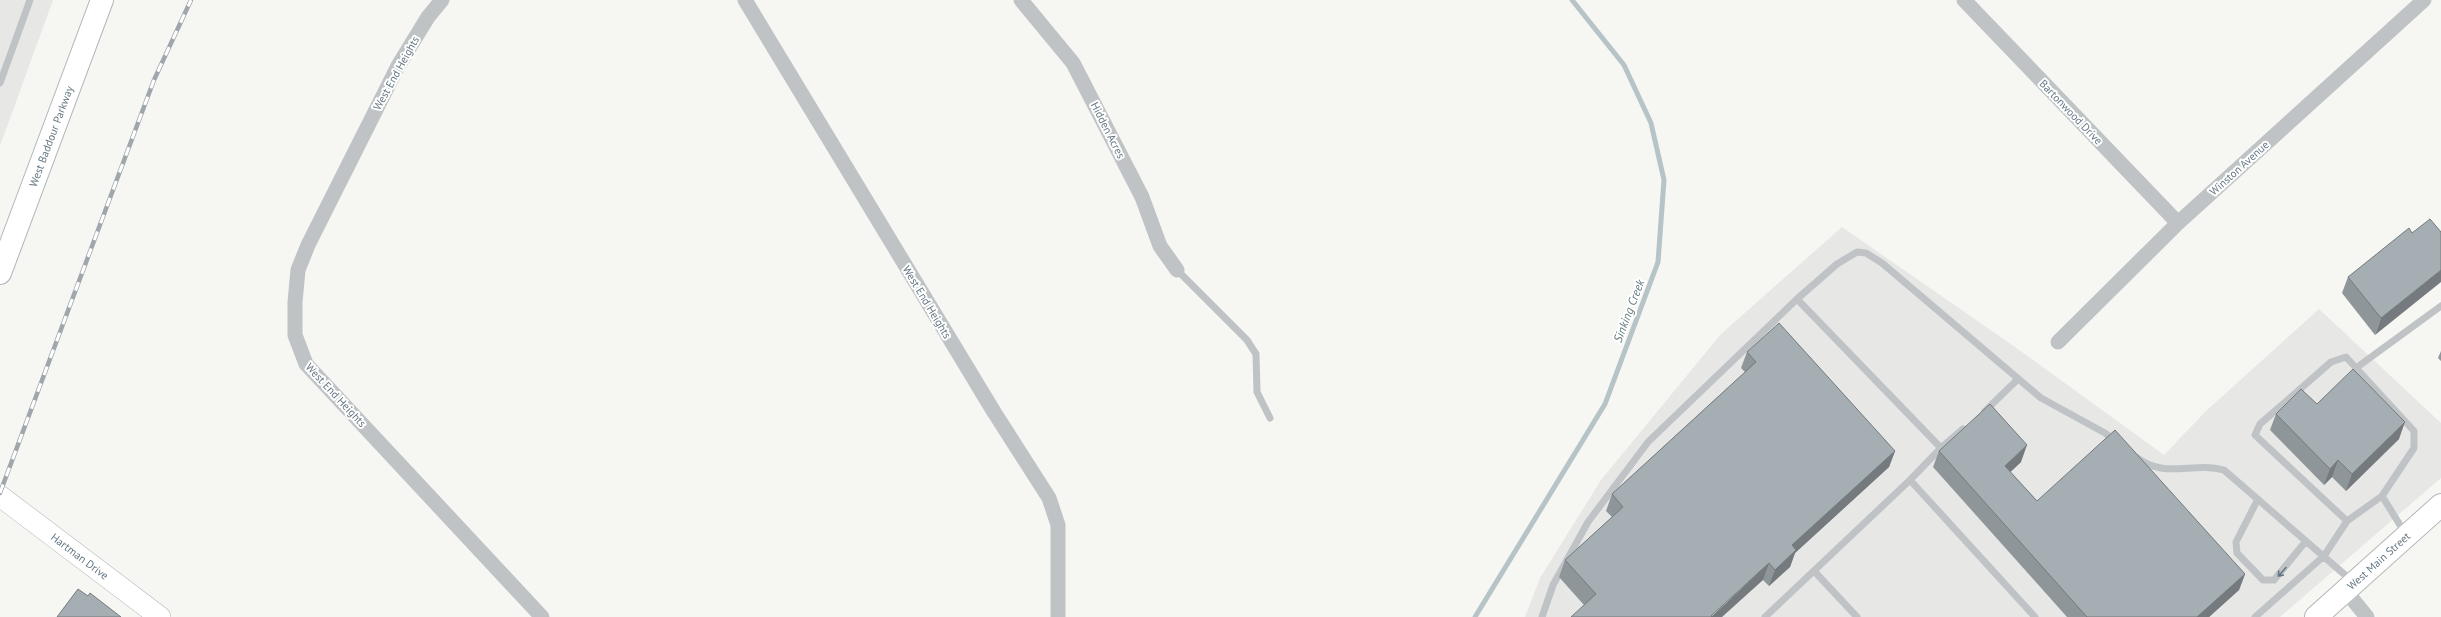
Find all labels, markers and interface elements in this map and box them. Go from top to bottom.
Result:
street label: West End Heights [370,33,422,112]
street label: Bartonwood Drive [2037,77,2106,148]
street label: West Baddour Parkway [26,83,77,189]
street label: Hidden Acres [1088,99,1128,161]
street label: Winston Avenue [2206,137,2272,198]
street label: West End Heights [900,263,954,341]
water label: Sinking Creek [1610,277,1648,344]
street label: West End Heights [303,360,370,430]
street label: West Main Street [2344,529,2413,593]
street label: Hartman Drive [48,530,112,583]
one-way arrow [2277,566,2286,577]

